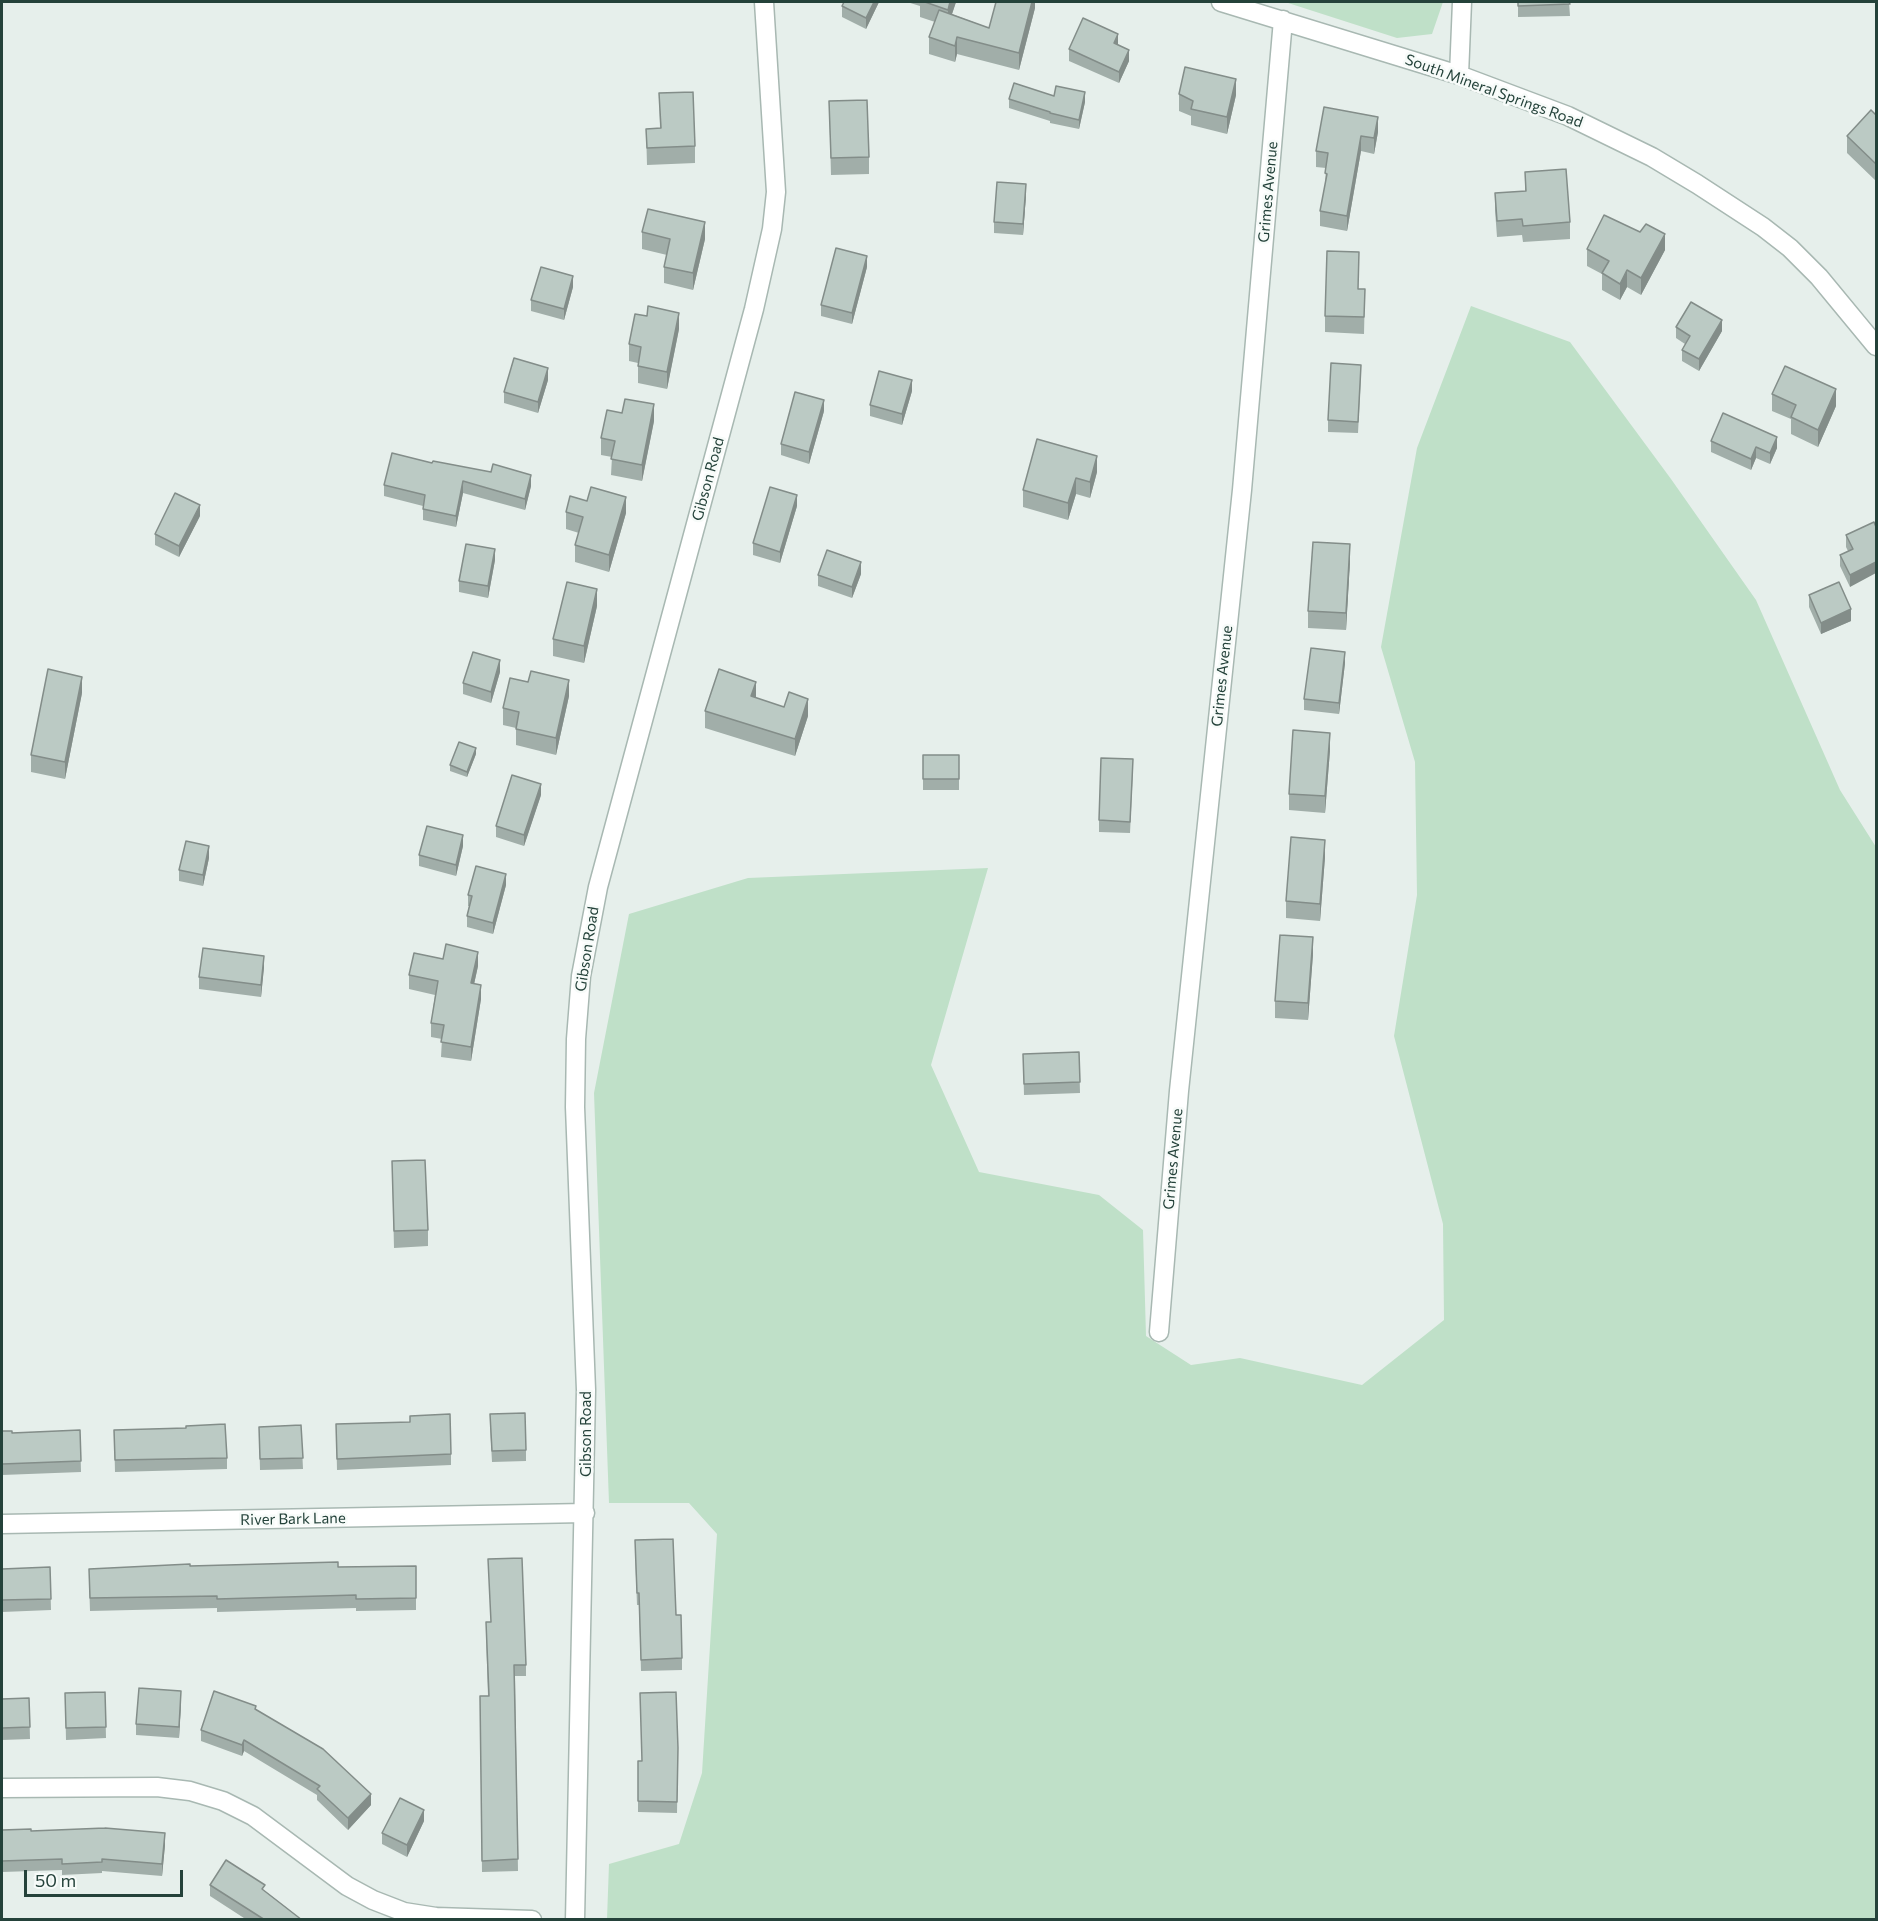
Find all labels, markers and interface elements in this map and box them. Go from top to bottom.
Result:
street label: South Mineral Springs Road [1403,50,1585,132]
street label: Grimes Avenue [1255,141,1281,243]
street label: Gibson Road [688,435,728,523]
street label: Grimes Avenue [1208,625,1236,727]
street label: Gibson Road [571,905,603,993]
street label: Grimes Avenue [1160,1108,1186,1210]
street label: Gibson Road [577,1391,595,1477]
street label: River Bark Lane [240,1509,346,1529]
scale bar [27,1858,186,1896]
text: 50 m [35,1869,76,1891]

